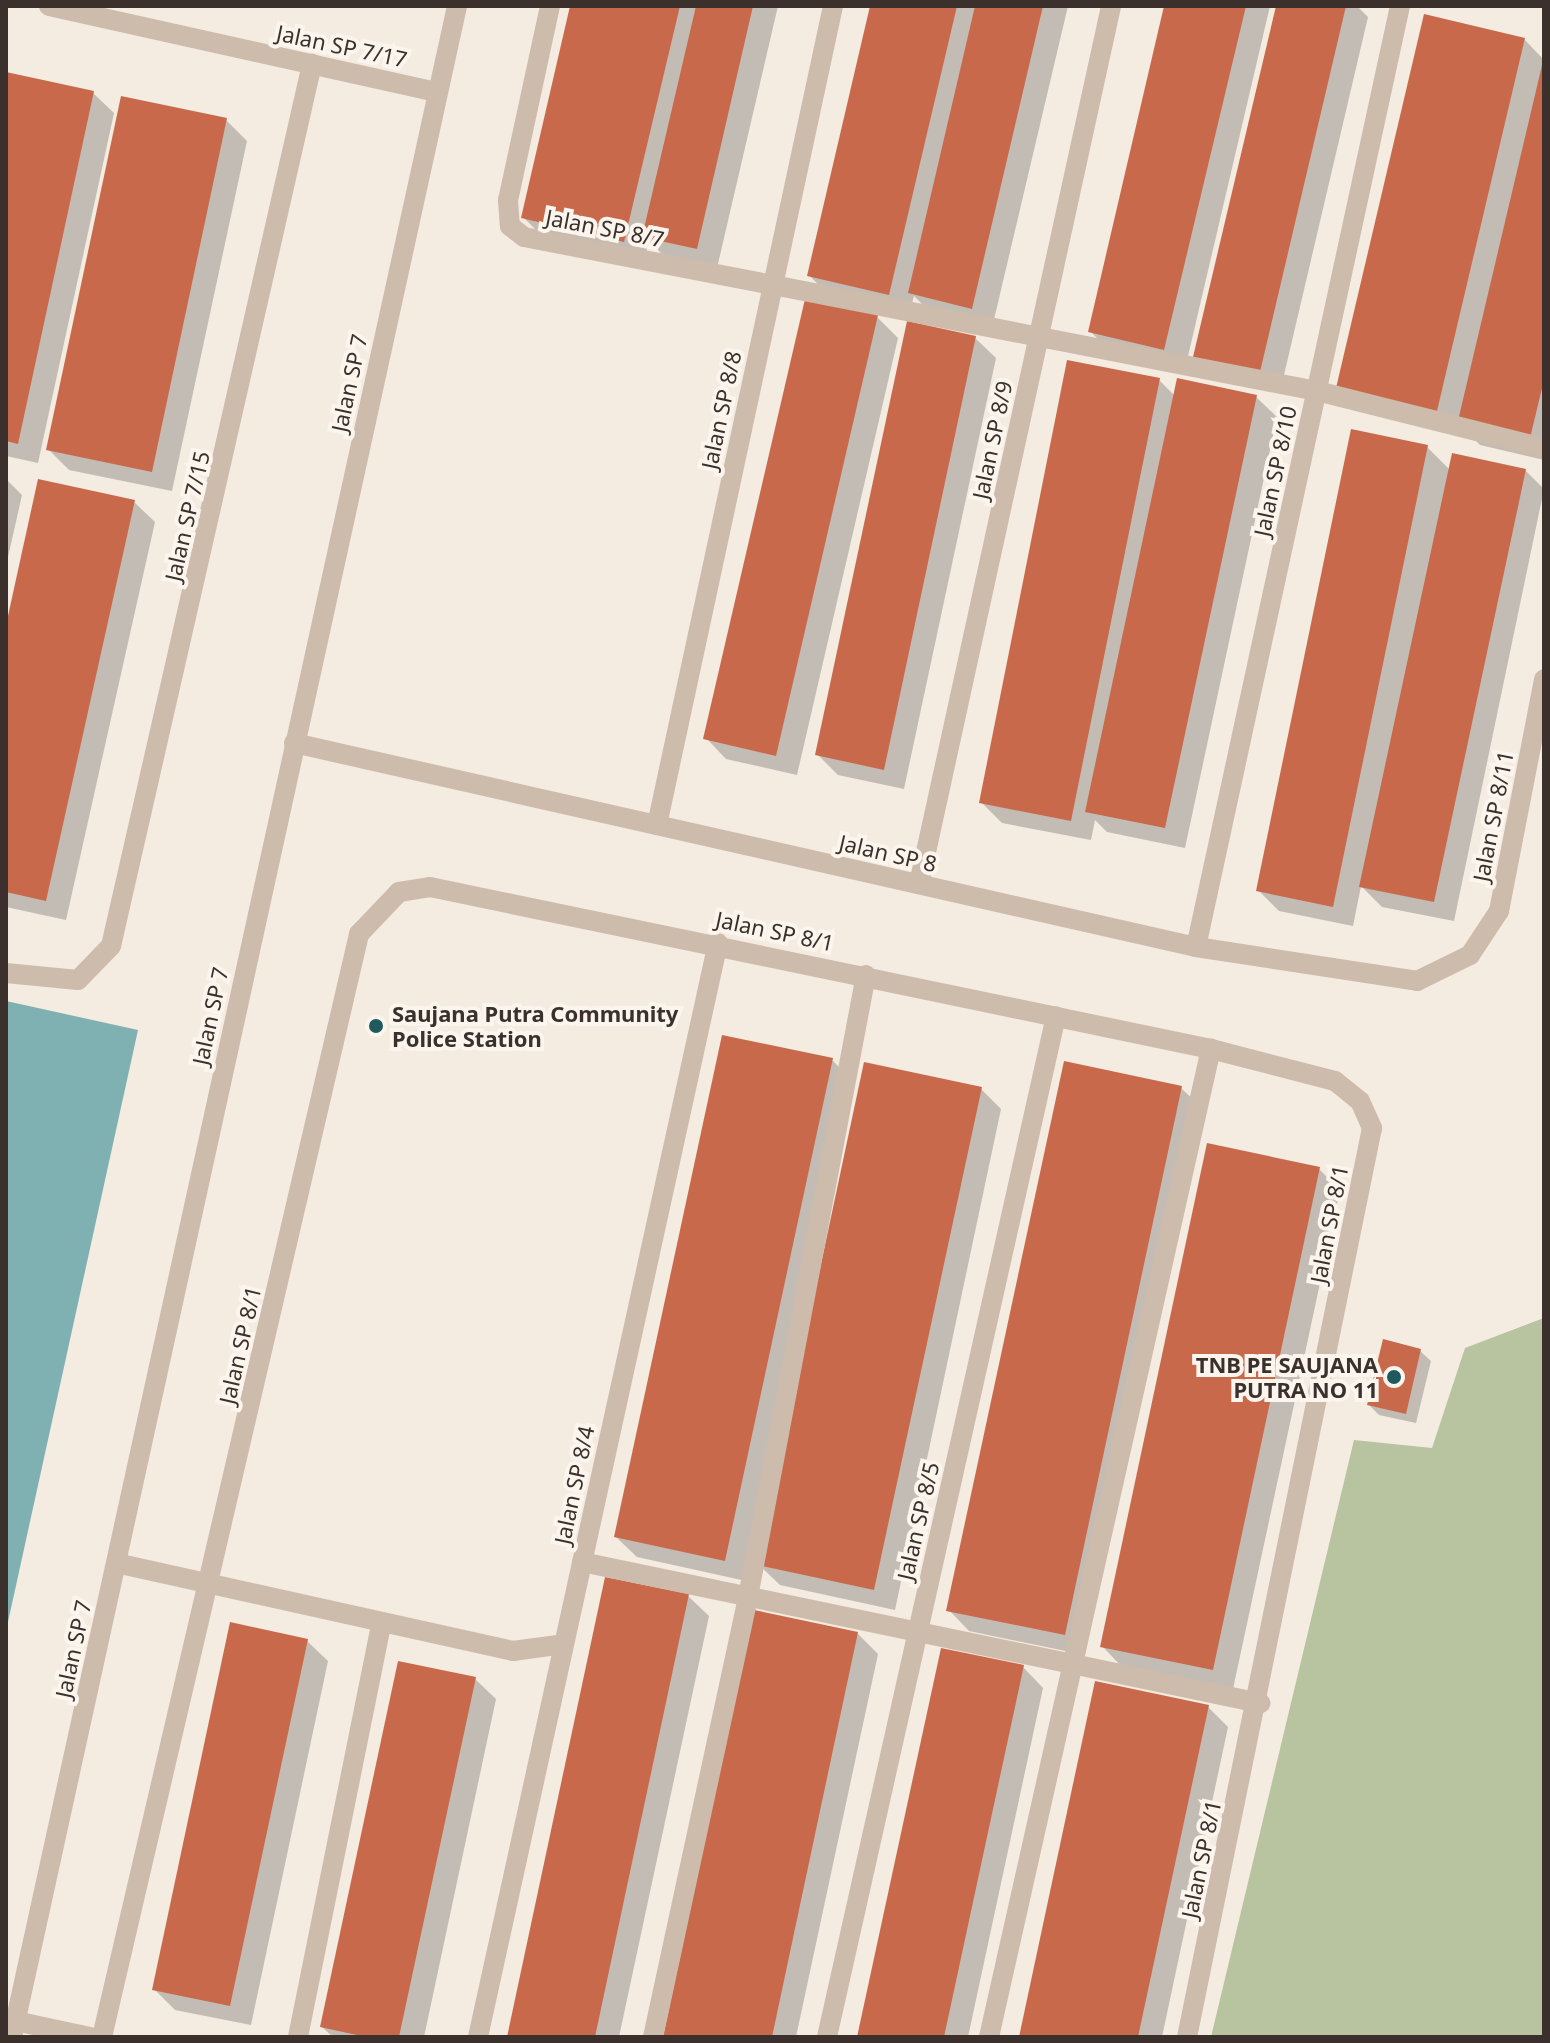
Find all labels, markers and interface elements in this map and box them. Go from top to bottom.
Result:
street label: Jalan SP 7/17 [274,19,410,73]
street label: Jalan SP 8/7 [544,204,666,252]
street label: Jalan SP 7 [326,332,372,434]
street label: Jalan SP 8/8 [696,348,746,472]
street label: Jalan SP 8/9 [967,378,1017,502]
street label: Jalan SP 8/10 [1248,403,1302,539]
street label: Jalan SP 7/15 [159,448,215,584]
street label: Jalan SP 8/11 [1467,748,1519,884]
street label: Jalan SP 8 [837,829,939,877]
street label: Jalan SP 8/1 [713,906,837,956]
street label: Jalan SP 7 [187,965,233,1067]
place label: Saujana Putra Community Police Station [392,1000,678,1052]
marker: Saujana Putra Community Police Station [367,1017,385,1035]
street label: Jalan SP 8/1 [1305,1163,1353,1285]
street label: Jalan SP 8/1 [214,1283,266,1407]
place label: TNB PE SAUJANA PUTRA NO 11 [1196,1351,1378,1402]
marker: TNB PE SAUJANA PUTRA NO 11 [1385,1368,1403,1386]
street label: Jalan SP 8/4 [549,1423,599,1547]
street label: Jalan SP 8/5 [892,1459,944,1583]
street label: Jalan SP 7 [50,1598,96,1700]
street label: Jalan SP 8/1 [1176,1797,1226,1921]

